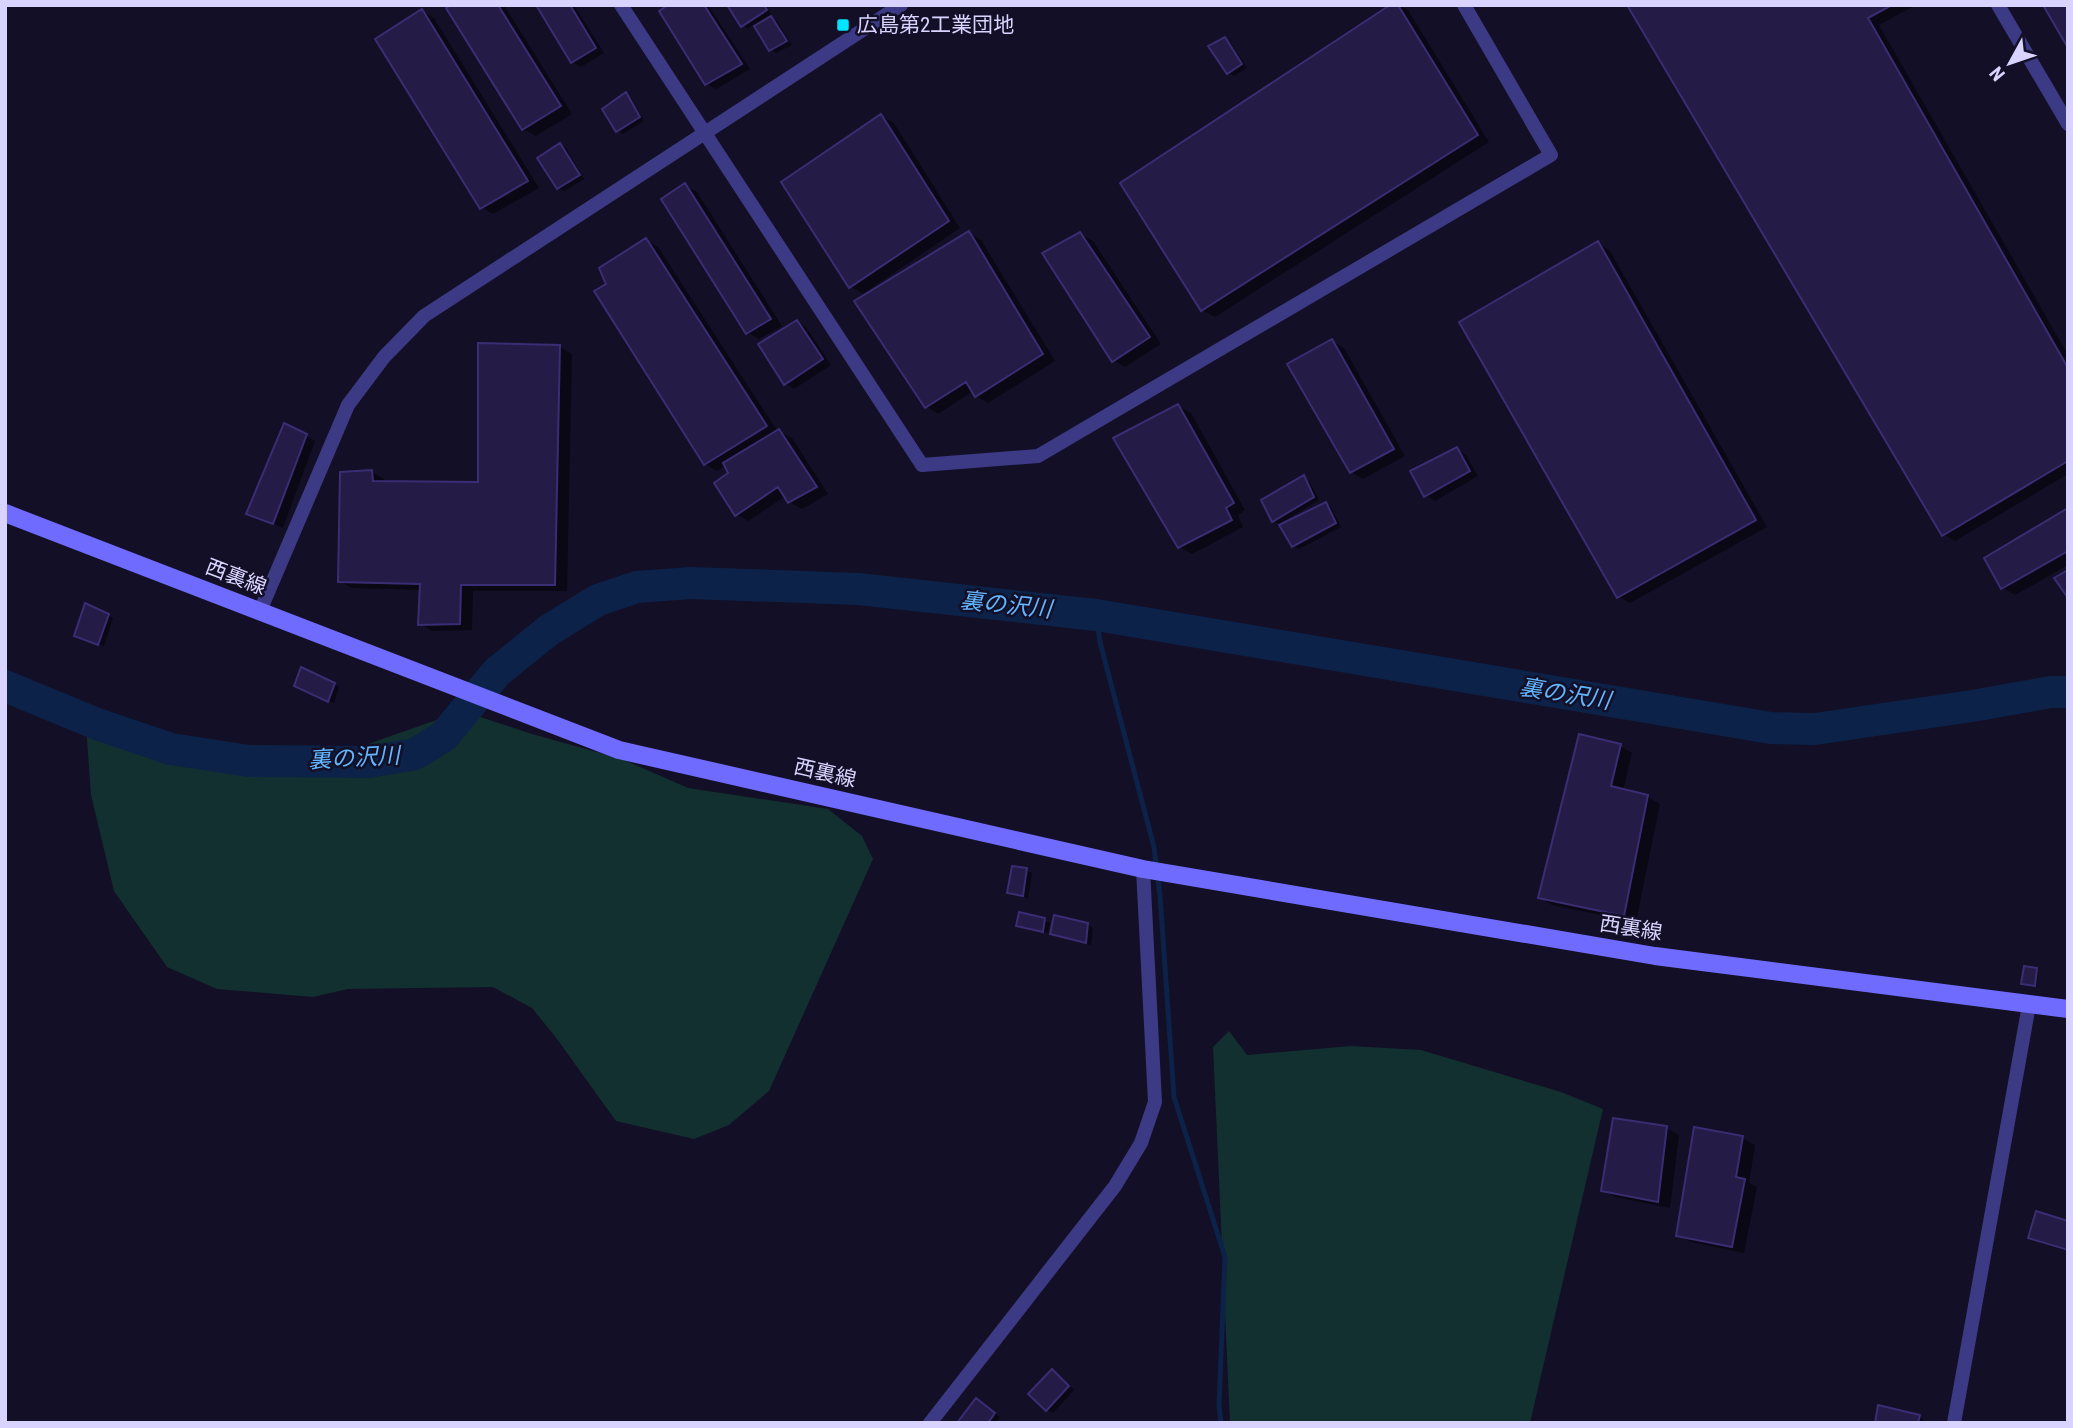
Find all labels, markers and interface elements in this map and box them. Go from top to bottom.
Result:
place label: 広島第2工業団地 [857,13,1014,37]
marker: 広島第2工業団地 [835,17,851,33]
north arrow [1975,28,2045,98]
text: N [1985,62,2010,85]
street label: 西裏線 [202,555,270,599]
water label: 裏の沢川 [959,587,1056,624]
water label: 裏の沢川 [1517,673,1616,715]
water label: 裏の沢川 [307,742,404,774]
street label: 西裏線 [792,754,858,792]
street label: 西裏線 [1598,911,1664,945]

